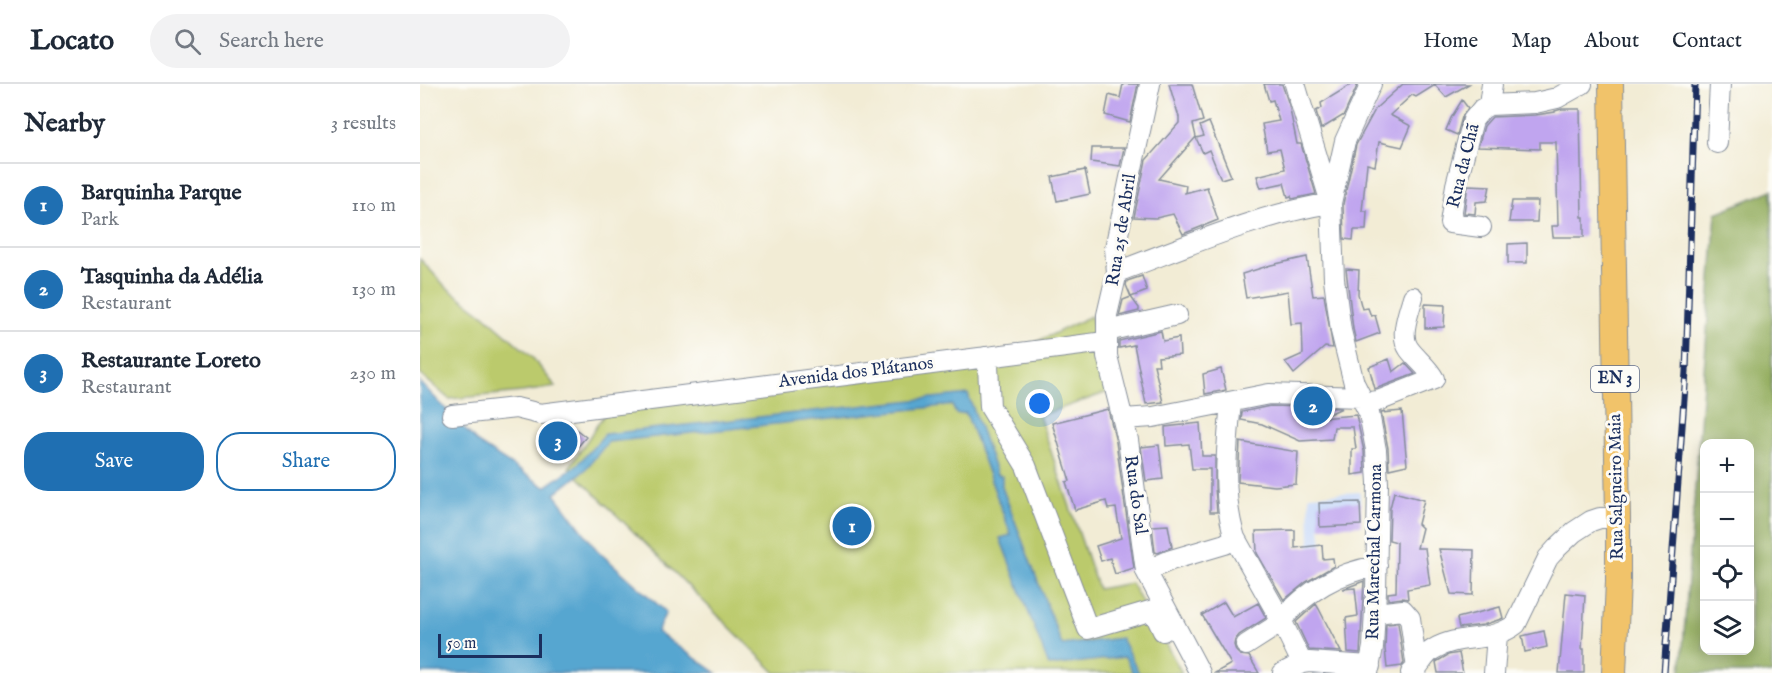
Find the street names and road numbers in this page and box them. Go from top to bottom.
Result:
street label: Rua da Chã [1442,121,1486,211]
street label: Rua 25 de Abril [1102,172,1142,288]
street label: Avenida dos Plátanos [776,352,935,394]
road number: EN 3 [1591,366,1639,392]
street label: Rua Salgueiro Maia [1604,413,1630,560]
street label: Rua do Sal [1118,454,1152,536]
street label: Rua Marechal Carmona [1362,463,1388,640]

